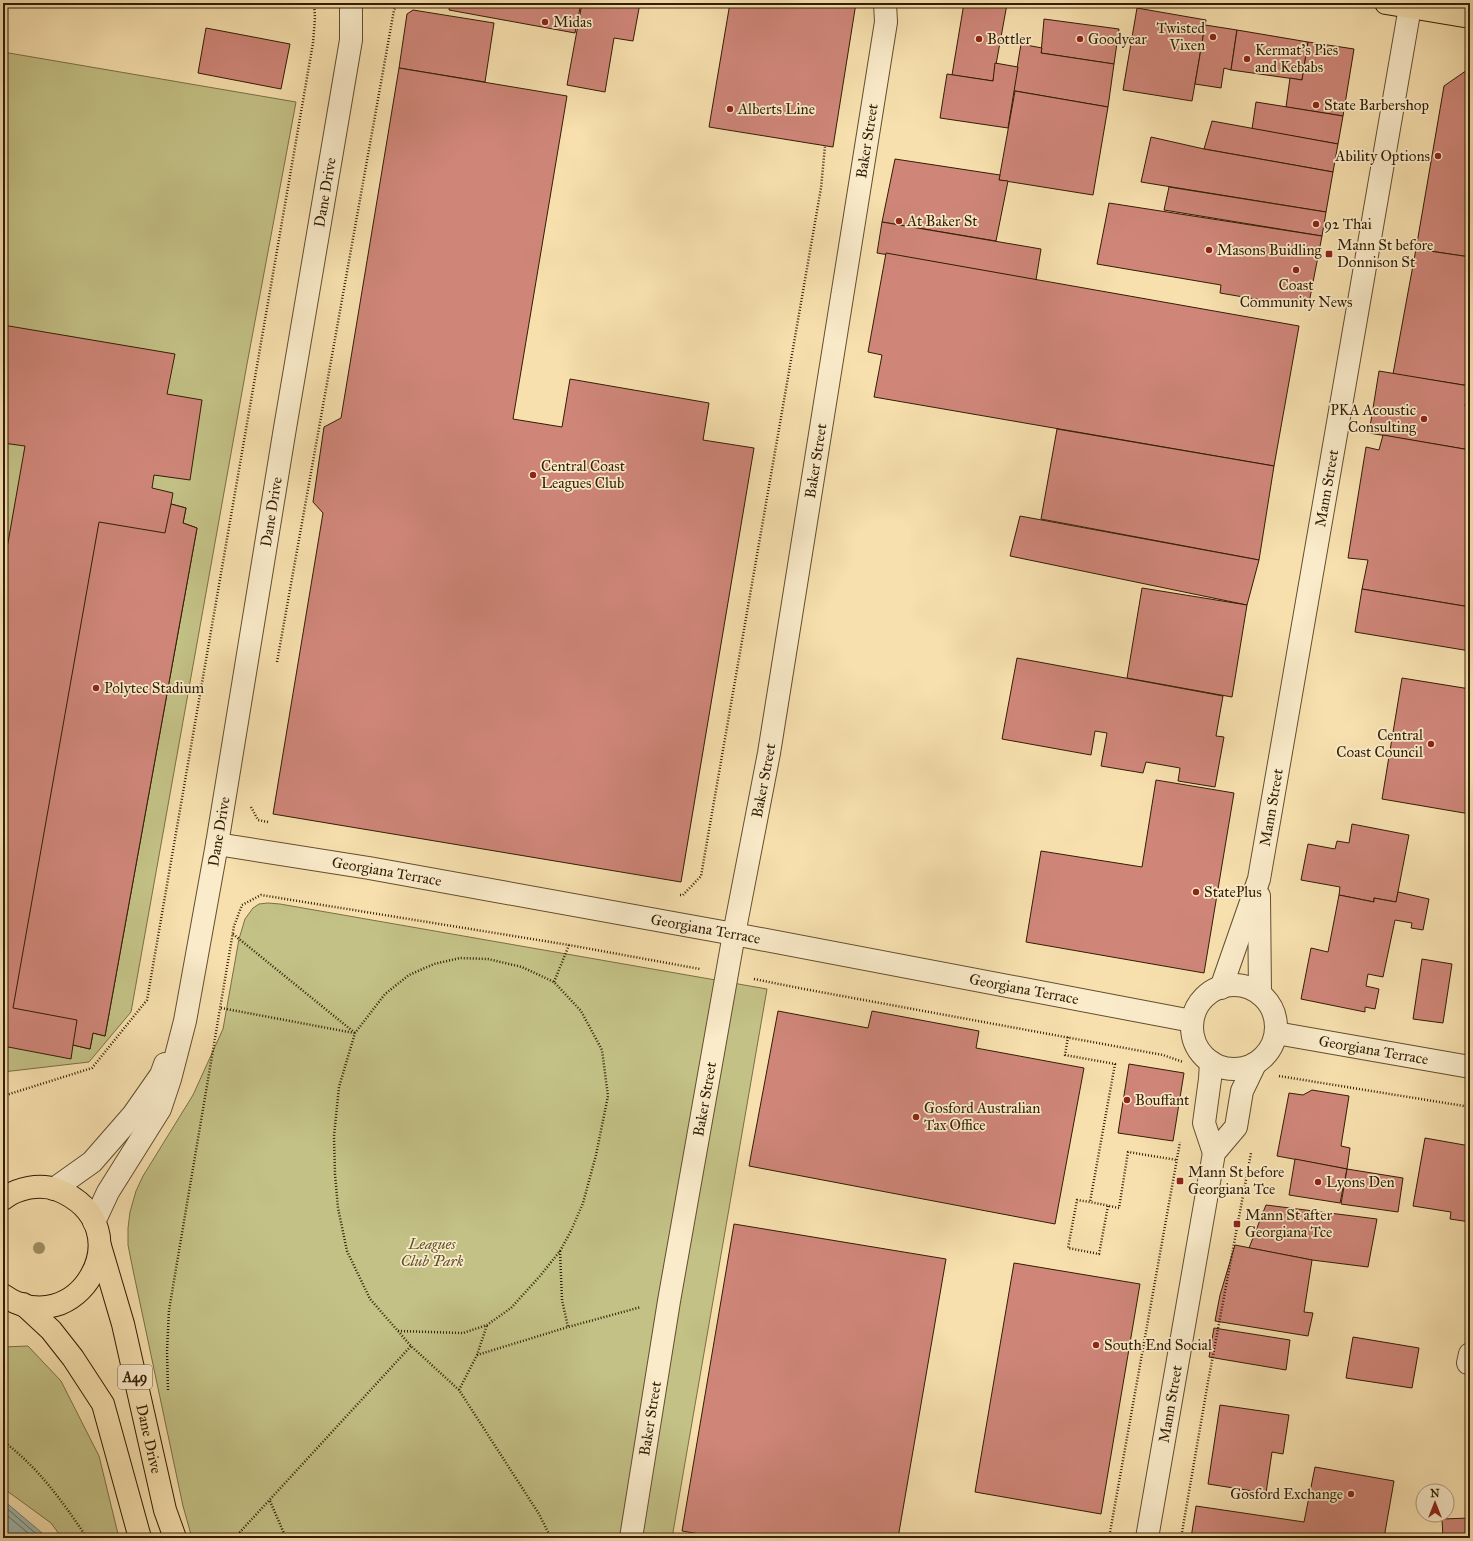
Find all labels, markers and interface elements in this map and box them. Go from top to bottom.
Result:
place label: Midas [553,13,592,31]
marker: Midas [540,17,550,27]
place label: Twisted Vixen [1156,19,1205,54]
place label: Bottler [987,30,1031,48]
place label: Goodyear [1088,30,1147,48]
marker: Twisted Vixen [1208,32,1218,42]
marker: Bottler [974,34,984,44]
marker: Goodyear [1075,34,1085,44]
place label: Kermat's Pies and Kebabs [1255,41,1338,76]
marker: Kermat's Pies and Kebabs [1242,54,1252,64]
place label: State Barbershop [1324,96,1429,114]
place label: Alberts Line [737,100,815,118]
marker: State Barbershop [1311,100,1321,110]
street label: Baker Street [852,101,882,180]
marker: Alberts Line [725,104,735,114]
place label: Ability Options [1334,147,1430,165]
marker: Ability Options [1433,151,1443,161]
street label: Dane Drive [310,156,340,229]
place label: At Baker St [906,212,978,230]
place label: 92 Thai [1324,215,1372,233]
marker: At Baker St [894,216,904,226]
marker: 92 Thai [1311,219,1321,229]
place label: Mann St before Donnison St [1337,236,1433,271]
place label: Masons Buidling [1217,241,1323,259]
marker: Masons Buidling [1204,245,1214,255]
marker: Mann St before Donnison St [1324,249,1334,259]
marker: Coast Community News [1291,265,1301,275]
place label: Coast Community News [1240,276,1352,311]
place label: PKA Acoustic Consulting [1330,401,1417,436]
marker: PKA Acoustic Consulting [1419,414,1429,424]
street label: Baker Street [801,421,831,500]
street label: Mann Street [1311,447,1342,529]
place label: Central Coast Leagues Club [541,457,626,492]
marker: Central Coast Leagues Club [528,470,538,480]
street label: Dane Drive [257,476,286,548]
place label: Polytec Stadium [104,679,205,697]
marker: Polytec Stadium [91,683,101,693]
place label: Central Coast Council [1336,726,1424,761]
marker: Central Coast Council [1426,739,1436,749]
street label: Baker Street [748,741,780,819]
street label: Mann Street [1256,767,1287,848]
street label: Dane Drive [204,795,234,868]
street label: Georgiana Terrace [331,853,443,890]
place label: StatePlus [1204,883,1262,901]
marker: StatePlus [1191,887,1201,897]
street label: Georgiana Terrace [649,910,762,948]
street label: Georgiana Terrace [968,970,1080,1008]
street label: Georgiana Terrace [1317,1032,1430,1069]
street label: Baker Street [689,1060,720,1138]
place label: Bouffant [1135,1091,1190,1109]
marker: Bouffant [1122,1095,1132,1105]
place label: Gosford Australian Tax Office [924,1099,1040,1134]
marker: Gosford Australian Tax Office [911,1112,921,1122]
place label: Mann St before Georgiana Tce [1188,1163,1284,1198]
place label: Lyons Den [1326,1173,1395,1191]
marker: Mann St before Georgiana Tce [1175,1176,1185,1186]
marker: Lyons Den [1313,1177,1323,1187]
place label: Mann St after Georgiana Tce [1245,1206,1332,1241]
marker: Mann St after Georgiana Tce [1232,1219,1242,1229]
park label: Leagues Club Park [401,1235,464,1270]
place label: South End Social [1104,1336,1213,1354]
marker: South End Social [1091,1340,1101,1350]
street label: Mann Street [1155,1363,1186,1444]
road number: A49 [118,1365,152,1389]
street label: Baker Street [635,1379,665,1457]
street label: Dane Drive [132,1402,165,1475]
north arrow [1415,1483,1455,1523]
place label: Gosford Exchange [1230,1485,1343,1503]
text: N [1430,1487,1440,1500]
marker: Gosford Exchange [1346,1489,1356,1499]

